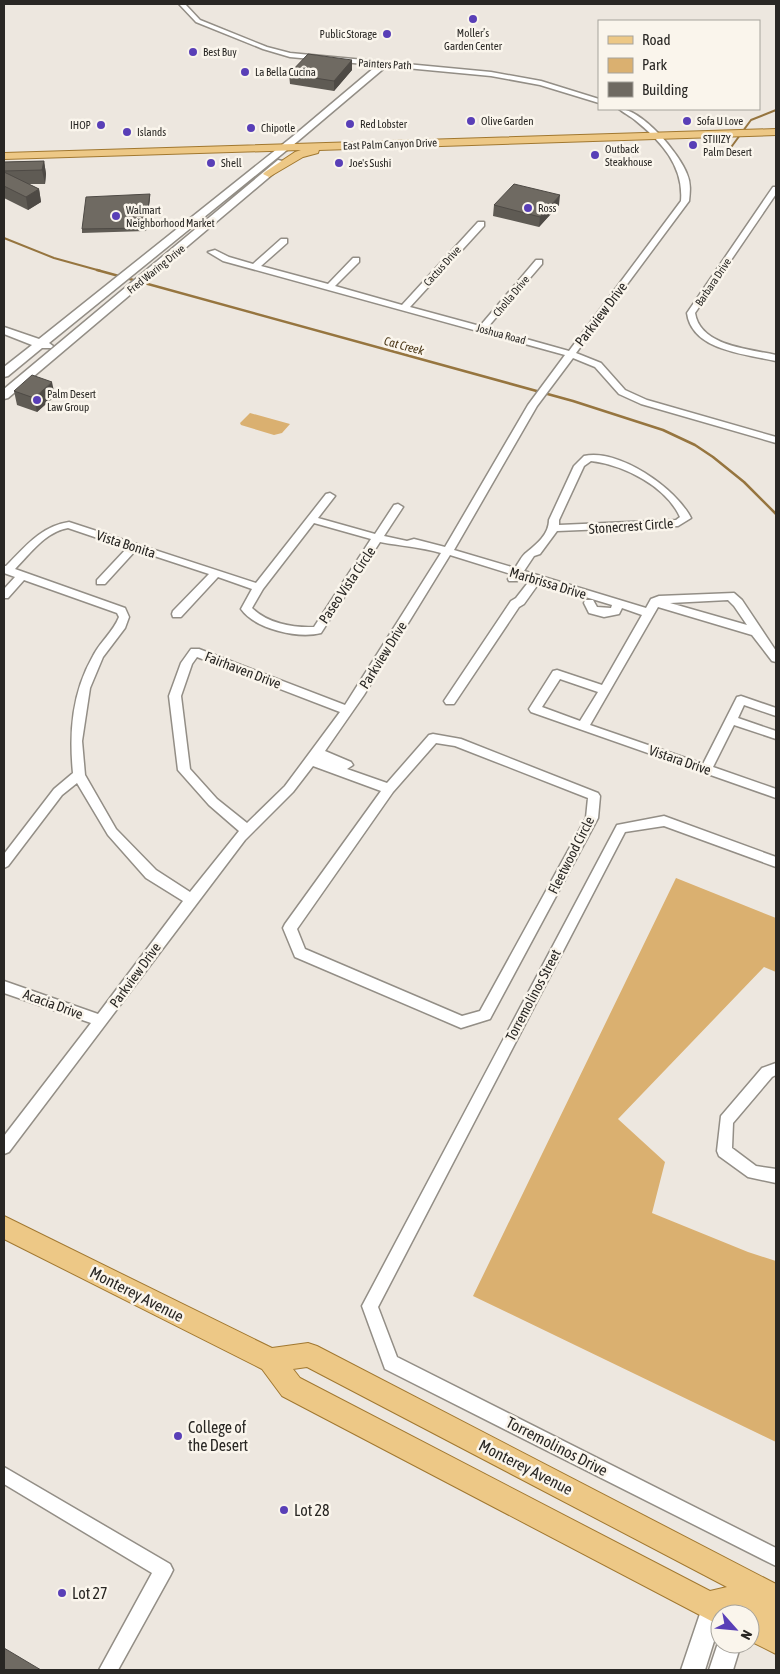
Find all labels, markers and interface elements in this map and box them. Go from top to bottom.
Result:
marker: Moller’s Garden Center [467,13,479,25]
legend [598,20,760,110]
place label: Moller’s Garden Center [444,27,503,52]
place label: Public Storage [320,28,377,40]
marker: Public Storage [381,28,393,40]
text: Road [642,31,671,48]
marker: Best Buy [187,46,199,58]
place label: Best Buy [203,46,237,58]
text: Park [642,56,667,73]
street label: Painters Path [358,57,412,71]
marker: La Bella Cucina [239,66,251,78]
place label: La Bella Cucina [255,66,316,78]
text: Building [642,81,688,98]
marker: Olive Garden [465,115,477,127]
place label: Olive Garden [481,115,534,127]
marker: Sofa U Love [681,115,693,127]
place label: Sofa U Love [697,115,743,127]
marker: Red Lobster [344,118,356,130]
place label: Red Lobster [360,118,408,130]
place label: IHOP [70,119,91,131]
marker: IHOP [95,119,107,131]
marker: Chipotle [245,122,257,134]
place label: Chipotle [261,122,295,134]
marker: Islands [121,126,133,138]
place label: Islands [137,126,166,138]
place label: STIIIZY Palm Desert [703,133,752,158]
street label: East Palm Canyon Drive [343,136,437,152]
marker: STIIIZY Palm Desert [687,139,699,151]
place label: Outback Steakhouse [605,143,652,168]
marker: Outback Steakhouse [589,149,601,161]
marker: Shell [205,157,217,169]
place label: Shell [221,157,242,169]
marker: Joe's Sushi [333,157,345,169]
place label: Joe's Sushi [349,157,391,169]
marker: Ross [522,202,534,214]
place label: Ross [538,202,557,214]
place label: Walmart Neighborhood Market [126,204,215,229]
marker: Walmart Neighborhood Market [110,210,122,222]
street label: Fred Waring Drive [125,242,187,296]
street label: Cactus Drive [421,244,463,288]
street label: Barbara Drive [693,256,733,308]
street label: Cholla Drive [491,273,531,319]
street label: Parkview Drive [572,279,630,349]
street label: Joshua Road [475,322,527,346]
water label: Cat Creek [383,334,426,358]
place label: Palm Desert Law Group [47,388,96,413]
marker: Palm Desert Law Group [31,394,43,406]
street label: Stonecrest Circle [588,515,674,537]
street label: Vista Bonita [94,527,158,561]
street label: Paseo Vista Circle [315,544,379,626]
street label: Marbrissa Drive [508,564,588,602]
street label: Parkview Drive [356,619,410,691]
street label: Fairhaven Drive [203,648,283,692]
street label: Vistara Drive [647,742,713,778]
street label: Fleetwood Circle [545,814,597,896]
street label: Parkview Drive [106,940,164,1010]
street label: Torremolinos Street [502,947,564,1043]
street label: Acacia Drive [21,986,85,1022]
street label: Monterey Avenue [87,1263,187,1326]
street label: Torremolinos Drive [503,1413,611,1479]
place label: College of the Desert [188,1418,249,1454]
marker: College of the Desert [172,1430,184,1442]
street label: Monterey Avenue [476,1436,576,1499]
place label: Lot 28 [294,1501,330,1519]
marker: Lot 28 [278,1504,290,1516]
place label: Lot 27 [72,1584,108,1602]
marker: Lot 27 [56,1587,68,1599]
north arrow [710,1604,760,1654]
text: N [738,1628,756,1642]

